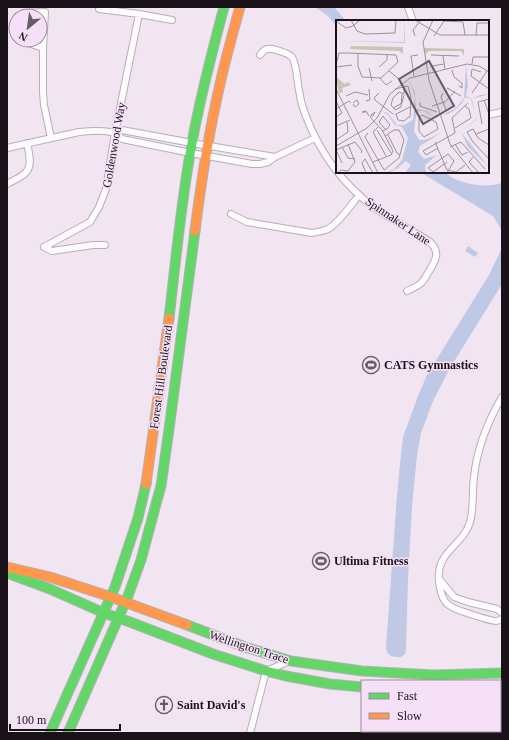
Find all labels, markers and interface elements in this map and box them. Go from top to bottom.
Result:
north arrow [8,8,48,48]
inset map [336,20,489,173]
text: N [17,30,30,44]
street label: Goldenwood Way [100,101,128,189]
street label: Spinnaker Lane [363,194,433,248]
street label: Forest Hill Boulevard [147,324,175,430]
sports icon: CATS Gymnastics [361,355,381,375]
place label: CATS Gymnastics [384,358,478,372]
sports icon: Ultima Fitness [311,551,331,571]
place label: Ultima Fitness [334,554,409,568]
street label: Wellington Trace [208,628,290,666]
legend [361,680,501,732]
text: Fast [397,689,418,703]
church icon: Saint David's [154,695,174,715]
place label: Saint David's [177,698,246,712]
scale bar [10,706,120,732]
text: Slow [397,709,422,723]
text: 100 m [16,713,47,727]

